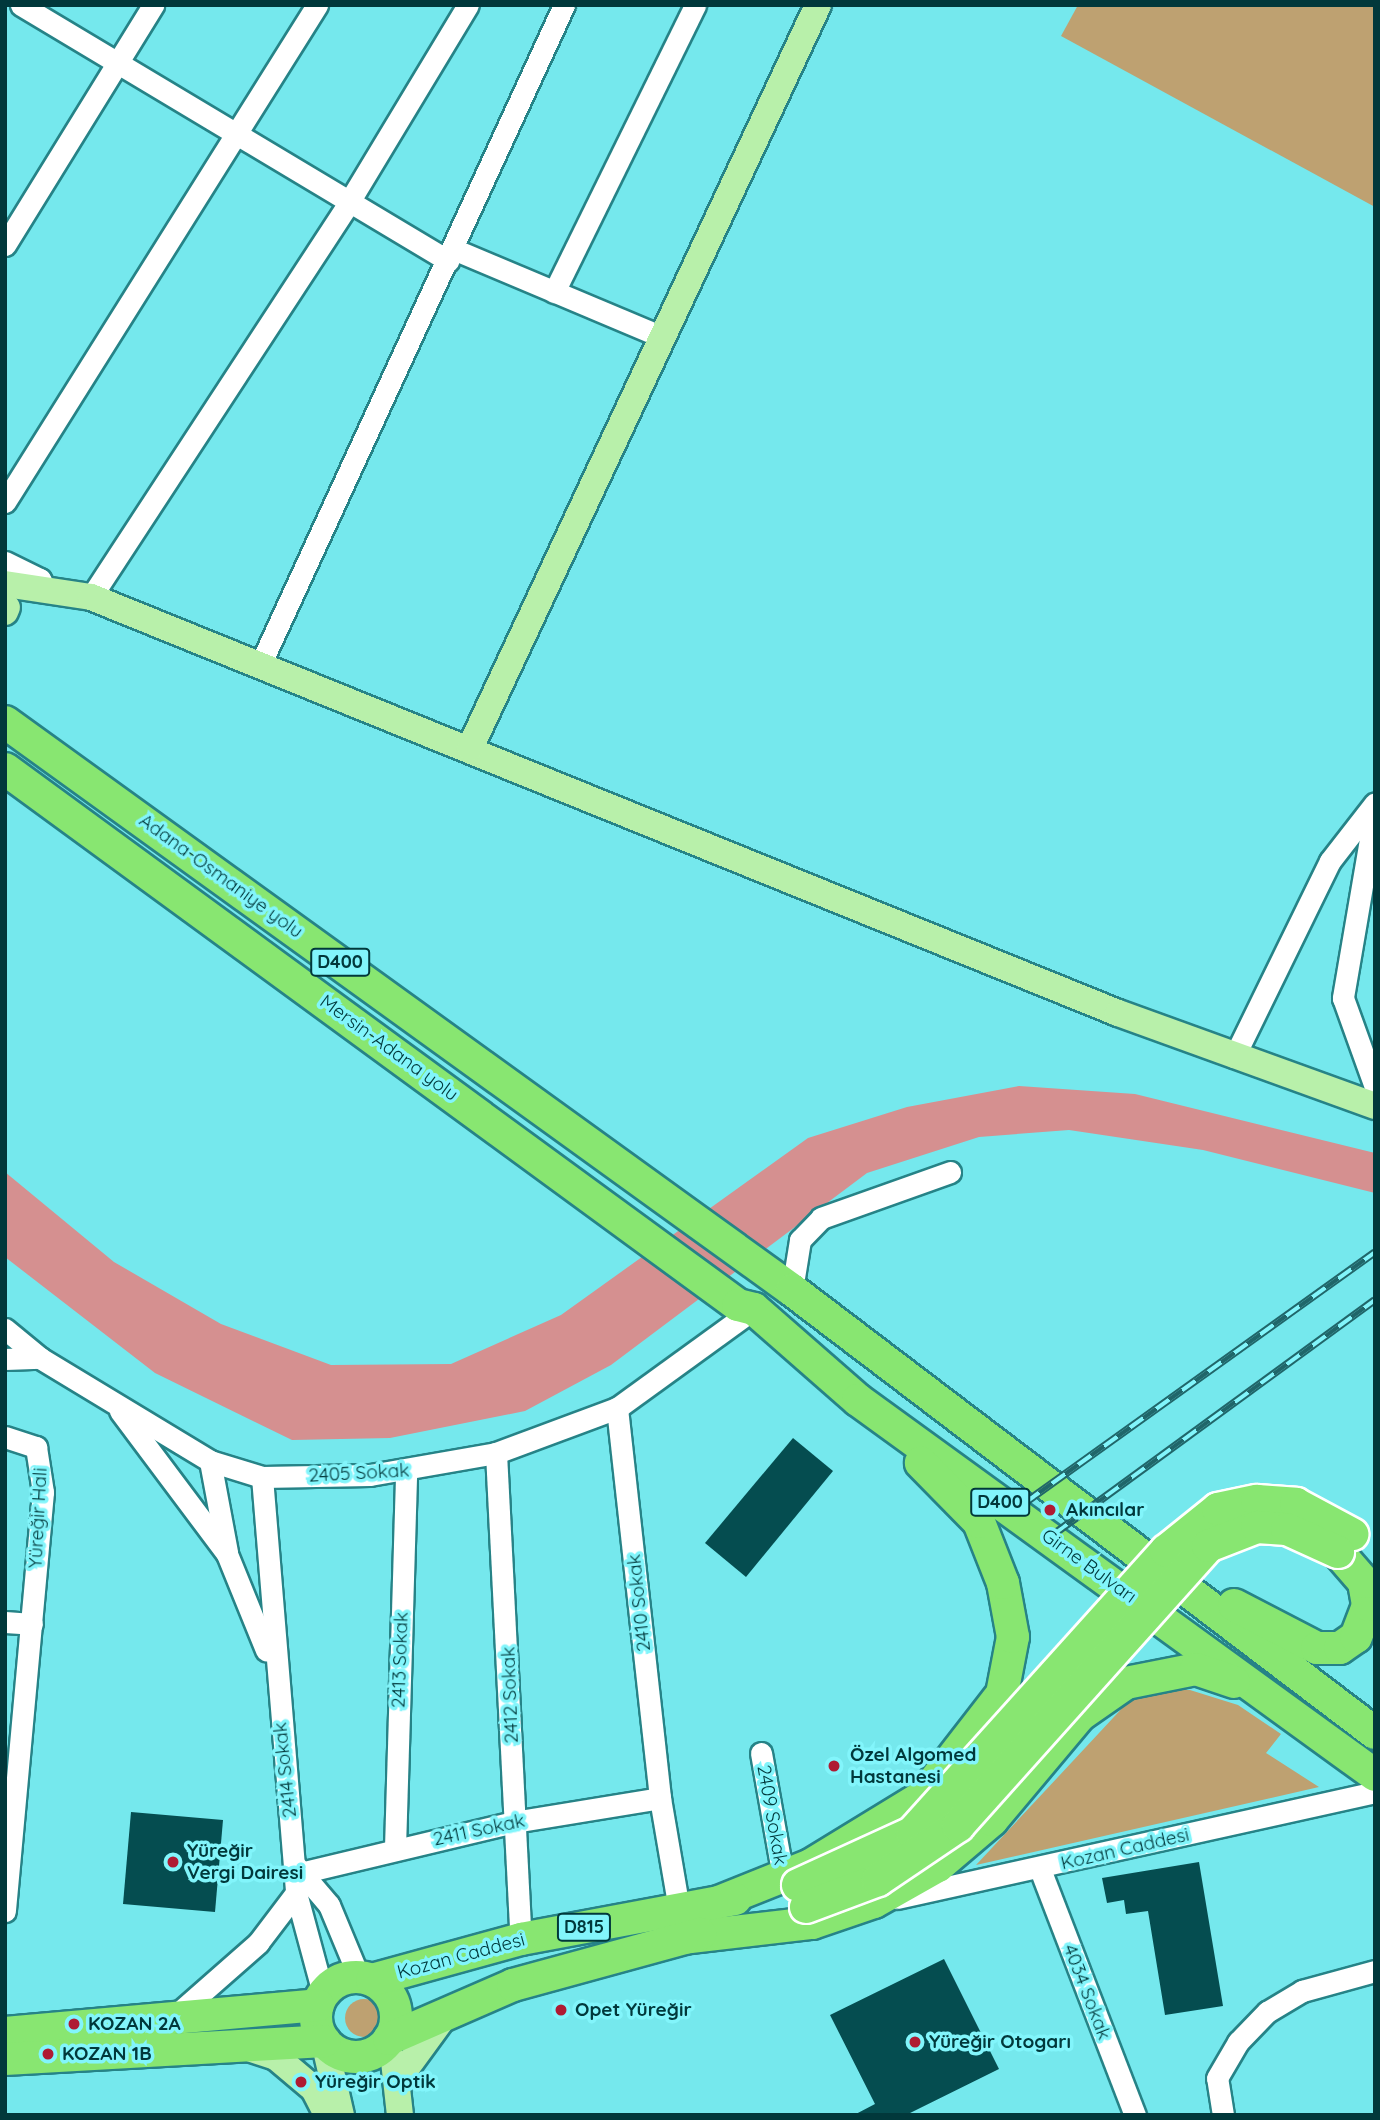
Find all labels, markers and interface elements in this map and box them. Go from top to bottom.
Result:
street label: Adana-Osmaniye yolu [135,809,307,943]
road number: D400 [308,947,372,976]
street label: Mersin-Adana yolu [315,990,463,1106]
street label: 2405 Sokak [308,1459,410,1487]
street label: Yüreğir Hali [24,1467,52,1569]
road number: D400 [968,1488,1032,1517]
place label: Akıncılar [1066,1499,1144,1521]
marker: Akıncılar [1040,1500,1060,1520]
street label: Girne Bulvarı [1037,1524,1141,1608]
street label: 2410 Sokak [623,1553,655,1653]
street label: 2413 Sokak [387,1612,413,1708]
street label: 2412 Sokak [497,1646,523,1744]
street label: 2414 Sokak [269,1721,301,1819]
place label: Özel Algomed Hastanesi [850,1744,976,1788]
marker: Özel Algomed Hastanesi [824,1756,844,1776]
street label: 2409 Sokak [752,1763,792,1867]
street label: 2411 Sokak [431,1809,527,1851]
street label: Kozan Caddesi [1059,1823,1191,1875]
place label: Yüreğir Vergi Dairesi [187,1840,303,1884]
marker: Yüreğir Vergi Dairesi [165,1854,181,1870]
road number: D815 [556,1912,612,1941]
street label: Kozan Caddesi [395,1928,527,1984]
street label: 4034 Sokak [1058,1941,1116,2043]
place label: Opet Yüreğir [575,1999,692,2021]
marker: Opet Yüreğir [553,2002,569,2018]
place label: KOZAN 2A [88,2013,181,2035]
marker: KOZAN 2A [66,2016,82,2032]
place label: Yüreğir Otogarı [929,2031,1071,2053]
marker: Yüreğir Otogarı [907,2034,923,2050]
place label: KOZAN 1B [62,2043,152,2065]
marker: KOZAN 1B [40,2046,56,2062]
place label: Yüreğir Optik [315,2071,436,2093]
marker: Yüreğir Optik [293,2074,309,2090]

